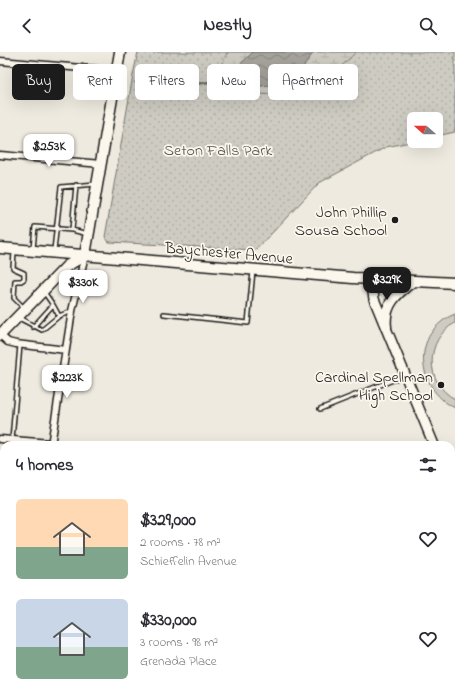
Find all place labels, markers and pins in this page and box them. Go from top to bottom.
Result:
pin: $253K [21,134,77,168]
place label: John Phillip Sousa School [295,201,387,243]
marker: John Phillip Sousa School [390,215,400,225]
pin: $329K [359,267,415,301]
pin: $330K [55,270,111,304]
pin: $223K [39,365,95,399]
place label: Cardinal Spellman High School [315,366,433,408]
marker: Cardinal Spellman High School [436,380,446,390]

